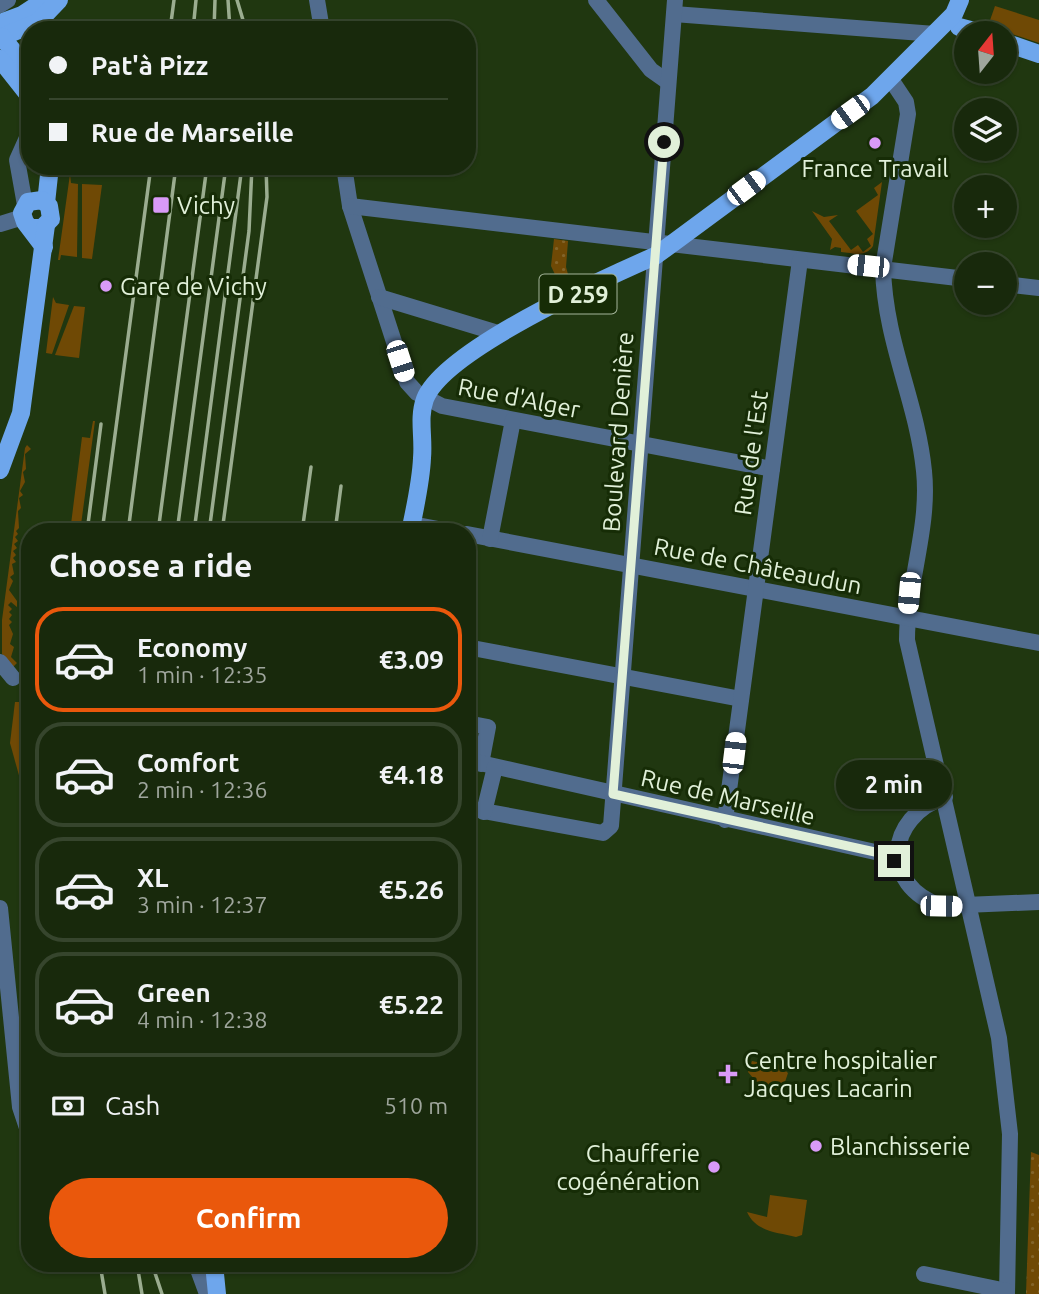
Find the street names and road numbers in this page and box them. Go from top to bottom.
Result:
road number: D 259 [540,274,616,314]
street label: Boulevard Denière [598,331,638,533]
street label: Rue d'Alger [456,373,582,423]
street label: Rue de l'Est [729,388,773,517]
street label: Rue de Châteaudun [652,533,864,599]
street label: Rue de Marseille [638,764,818,830]

